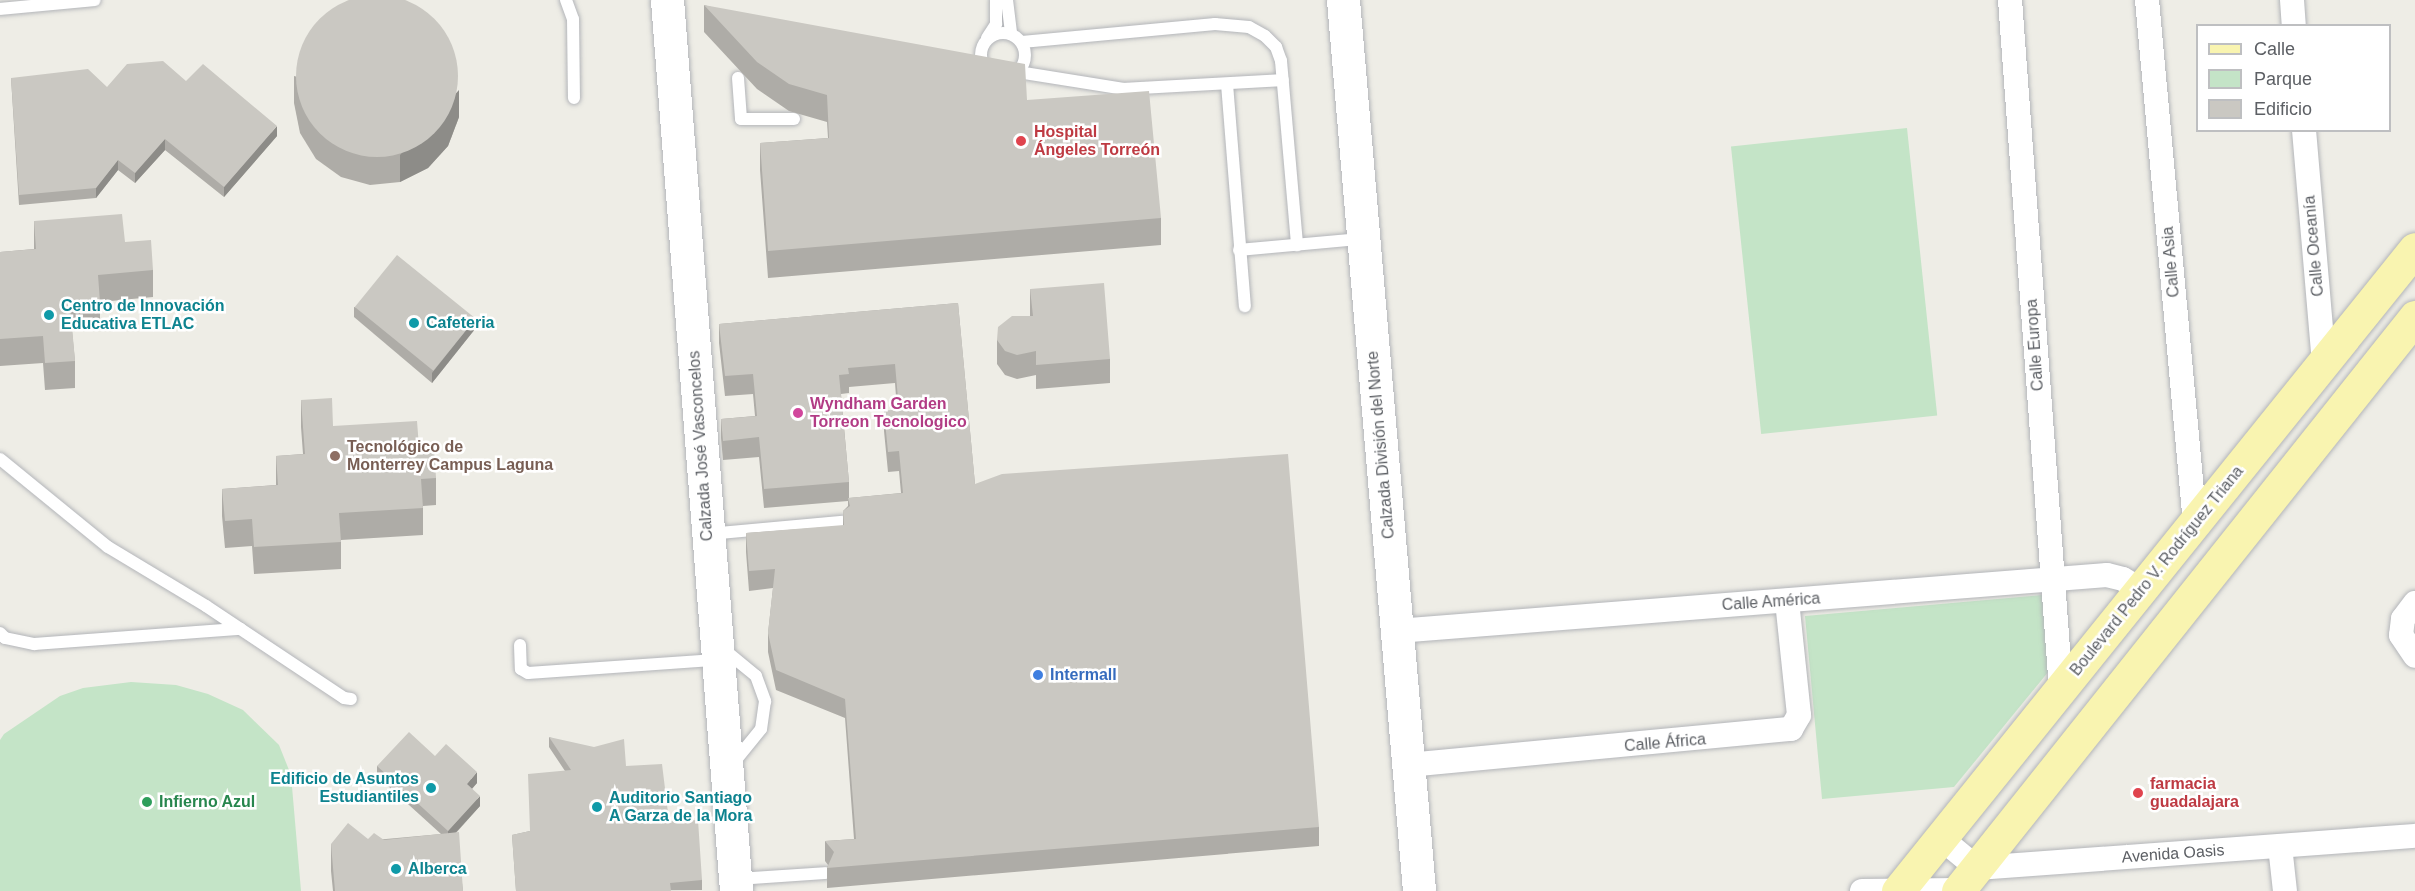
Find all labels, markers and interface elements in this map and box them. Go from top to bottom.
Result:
legend [2196,24,2391,132]
text: Calle [2254,39,2295,59]
text: Parque [2254,69,2312,89]
text: Edificio [2254,99,2312,119]
place label: Hospital Ángeles Torreón [1034,122,1160,160]
marker: Hospital Ángeles Torreón [1012,132,1030,150]
street label: Calle Oceanía [2300,195,2328,297]
street label: Calle Asia [2158,225,2184,299]
place label: Centro de Innovación Educativa ETLAC [61,296,225,334]
street label: Calle Europa [2022,298,2048,392]
marker: Centro de Innovación Educativa ETLAC [42,308,56,322]
place label: Cafeteria [426,313,494,333]
marker: Cafeteria [407,316,421,330]
street label: Calzada José Vasconcelos [685,350,717,542]
street label: Calzada División del Norte [1363,350,1399,540]
place label: Wyndham Garden Torreon Tecnologico [810,394,967,432]
marker: Wyndham Garden Torreon Tecnologico [791,406,805,420]
place label: Tecnológico de Monterrey Campus Laguna [347,437,553,475]
marker: Tecnológico de Monterrey Campus Laguna [328,449,342,463]
street label: Boulevard Pedro V. Rodríguez Triana [2066,462,2248,680]
street label: Calle América [1721,589,1821,615]
place label: Intermall [1050,665,1117,685]
marker: Intermall [1031,668,1045,682]
street label: Calle África [1623,730,1707,756]
place label: Edificio de Asuntos Estudiantiles [270,769,419,807]
place label: farmacia guadalajara [2150,774,2239,812]
marker: Edificio de Asuntos Estudiantiles [424,781,438,795]
marker: farmacia guadalajara [2131,786,2145,800]
place label: Auditorio Santiago A Garza de la Mora [609,788,753,826]
place label: Infierno Azul [159,792,256,812]
marker: Infierno Azul [140,795,154,809]
marker: Auditorio Santiago A Garza de la Mora [590,800,604,814]
street label: Avenida Oasis [2121,841,2225,867]
place label: Alberca [408,859,467,879]
marker: Alberca [389,862,403,876]

